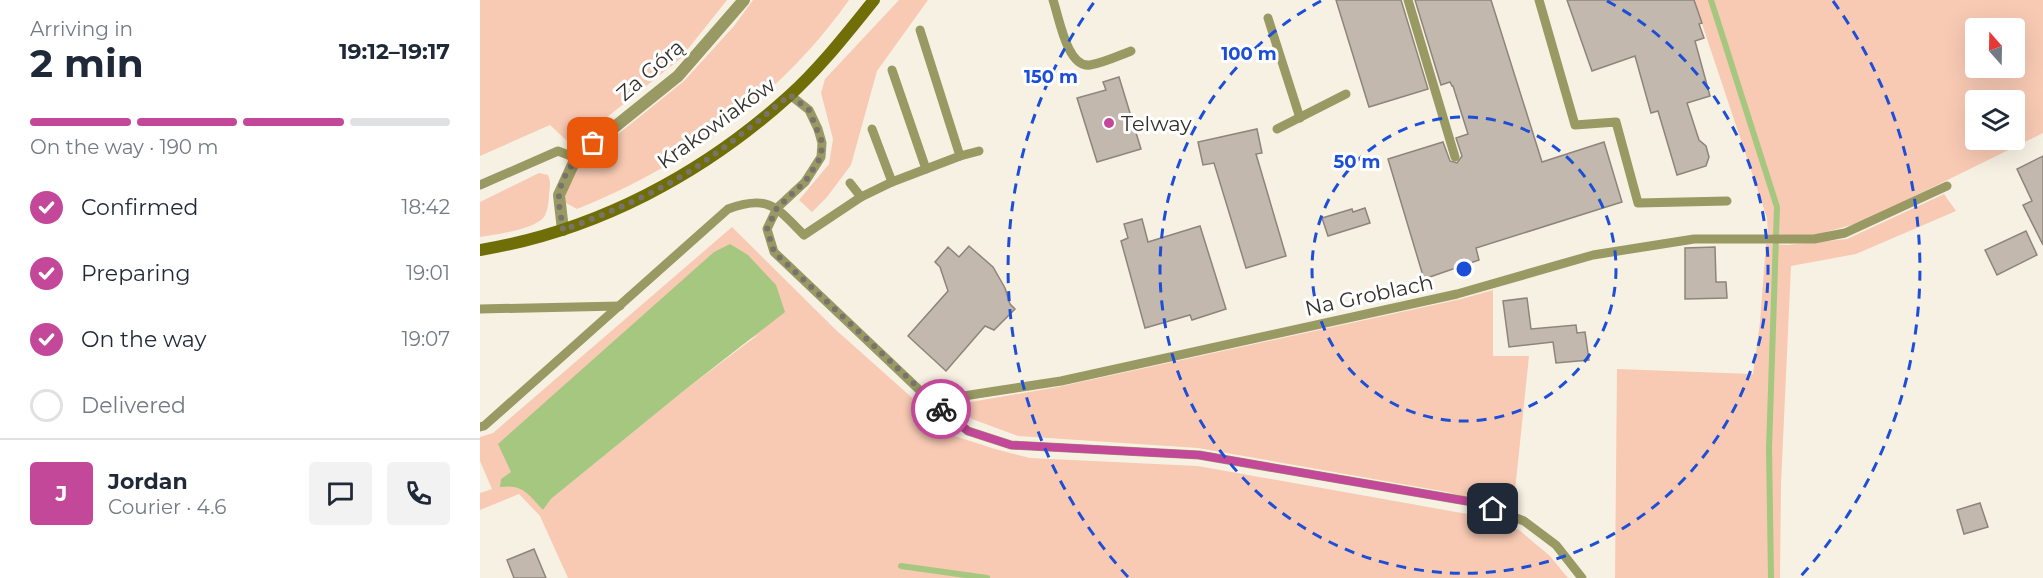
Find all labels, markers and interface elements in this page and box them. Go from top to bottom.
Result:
text: Arriving in [30,17,133,41]
north arrow [1965,18,2025,78]
map controls [1965,18,2025,150]
street label: Za Górą [611,34,689,106]
text: 19:12–19:17 [339,38,450,65]
text: 2 min [30,39,144,87]
text: 100 m [1221,43,1277,65]
text: 150 m [1024,66,1078,88]
street label: Krakowiaków [652,72,780,174]
button: layers [1965,90,2025,150]
place label: Telway [1121,111,1192,136]
marker: Telway [1102,116,1116,130]
pin [567,117,618,168]
icon: bag [576,126,609,159]
text: On the way · 190 m [30,135,219,159]
text: 50 m [1334,151,1380,173]
icon: check [30,191,63,224]
text: Confirmed [81,194,198,221]
text: 18:42 [401,195,450,219]
icon: check [30,257,63,290]
centre of rings [1454,259,1474,279]
text: Preparing [81,260,190,287]
text: 19:01 [406,261,450,285]
street label: Na Groblach [1303,269,1435,321]
icon: check [30,323,63,356]
text: On the way [81,326,206,353]
text: 19:07 [401,327,450,351]
courier [911,379,971,439]
text: Delivered [81,392,186,419]
icon: bike [925,393,958,426]
button: chat [309,462,372,525]
button: phone [387,462,450,525]
text: Jordan [108,468,188,495]
text: J [56,480,67,507]
pin [1467,483,1518,534]
icon: home [1476,492,1509,525]
text: Courier · 4.6 [108,495,226,519]

